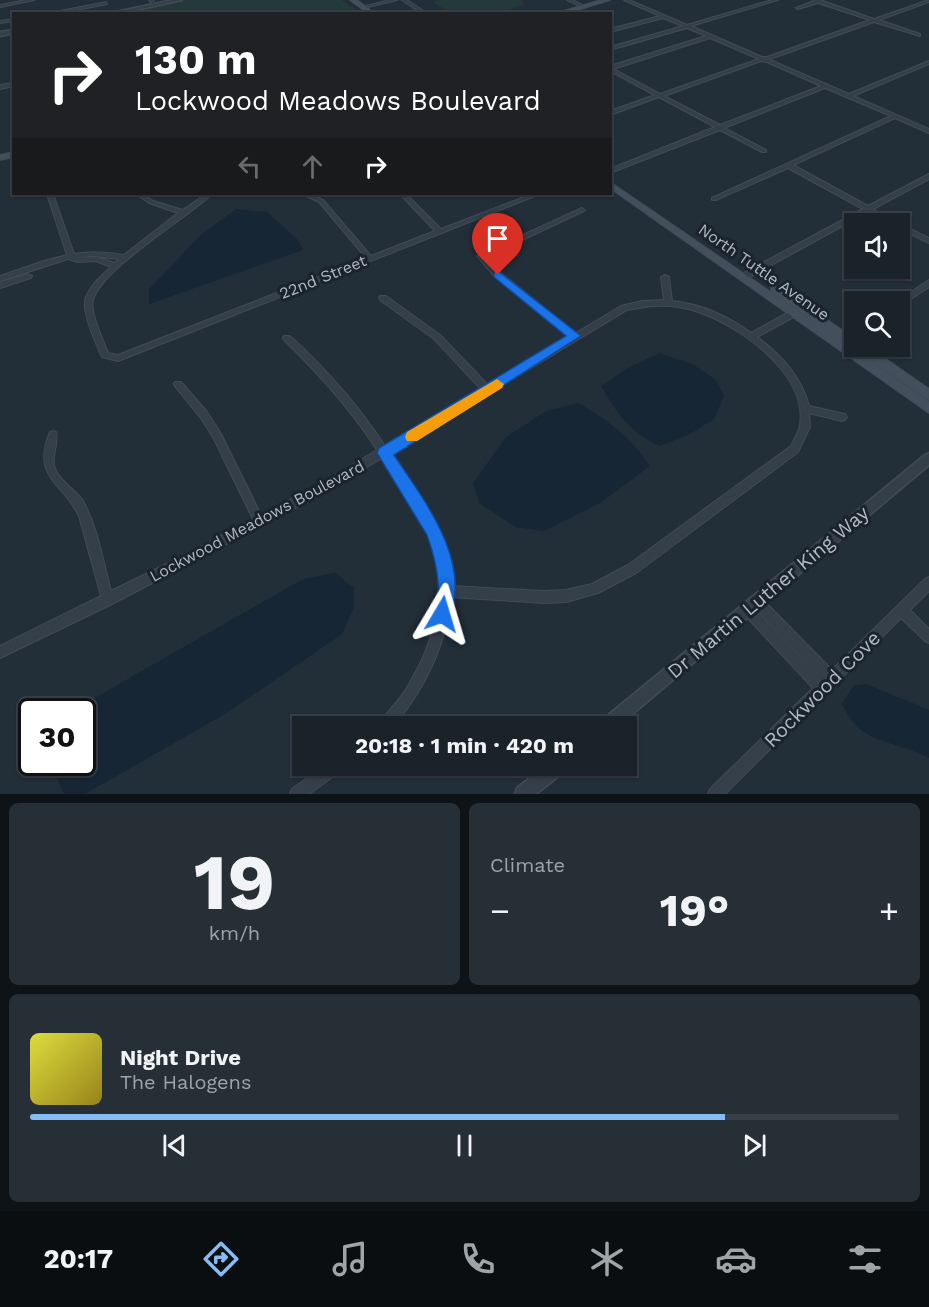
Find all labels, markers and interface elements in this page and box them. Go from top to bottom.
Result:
text: 130 m [135,35,257,84]
icon: right [36,36,114,114]
text: Lockwood Meadows Boulevard [135,85,541,117]
icon: left [233,150,266,183]
icon: ahead [296,150,329,183]
icon: right [359,150,392,183]
pin [472,213,523,275]
map controls [844,213,910,357]
button: sound [844,213,910,279]
street label: North Tuttle Avenue [695,220,833,324]
icon: arrive [481,222,514,255]
street label: 22nd Street [277,251,370,303]
button: search [844,291,910,357]
street label: Lockwood Meadows Boulevard [146,456,368,586]
street label: Dr Martin Luther King Way [662,500,874,683]
position arrow [410,582,474,646]
street label: Rockwood Cove [759,626,885,752]
speed limit sign: 30 [18,698,96,776]
text: 20:18 · 1 min · 420 m [355,733,574,758]
text: 19 [194,836,275,928]
text: Climate [490,853,565,877]
text: 19° [660,884,729,937]
text: − [490,891,510,930]
text: + [879,891,899,930]
text: km/h [209,921,260,945]
text: Night Drive [120,1045,241,1070]
text: The Halogens [120,1070,252,1094]
icon: previous [158,1129,191,1162]
icon: pause [448,1129,481,1162]
icon: next [738,1129,771,1162]
icon: directions [200,1238,242,1280]
icon: music [329,1238,371,1280]
icon: phone [457,1238,499,1280]
icon: climate [586,1238,628,1280]
icon: car [715,1238,757,1280]
icon: filters [844,1238,886,1280]
text: 20:17 [43,1243,113,1275]

